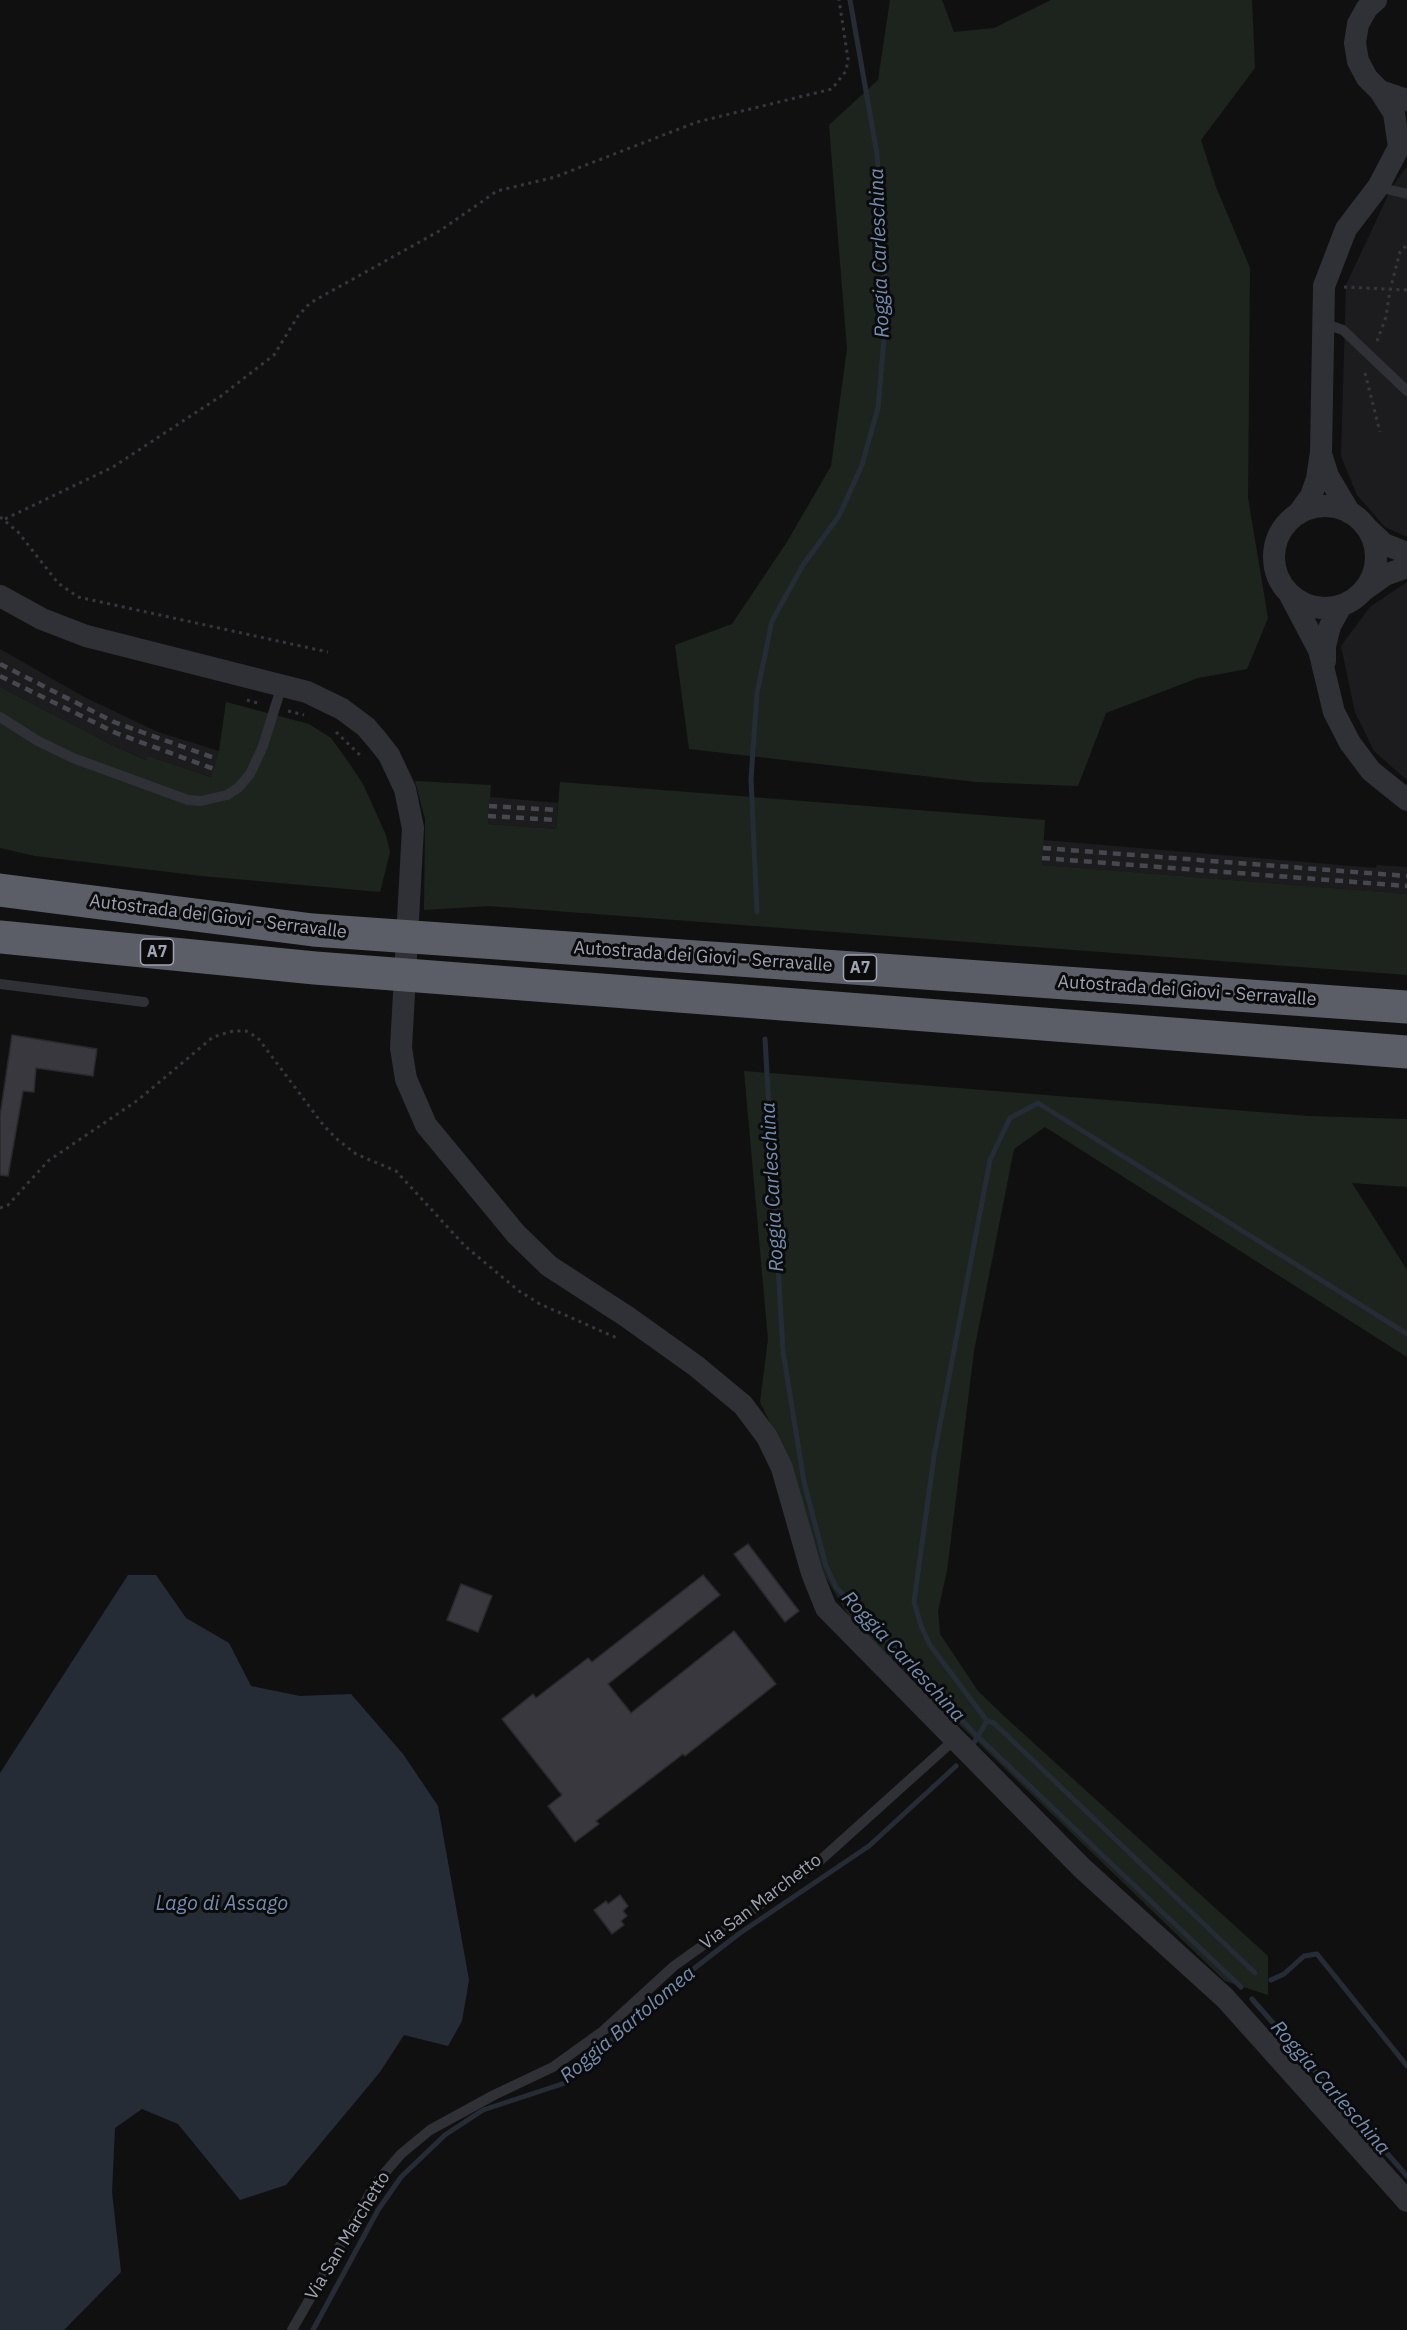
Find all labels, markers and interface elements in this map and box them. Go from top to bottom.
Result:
water label: Roggia Carleschina [865,168,895,338]
street label: Autostrada dei Giovi - Serravalle [88,890,348,944]
street label: Autostrada dei Giovi - Serravalle [573,937,833,977]
road number: A7 [140,939,174,965]
road number: A7 [844,955,876,981]
street label: Autostrada dei Giovi - Serravalle [1057,971,1317,1011]
water label: Roggia Carleschina [757,1102,789,1272]
water label: Roggia Carleschina [836,1587,970,1727]
street label: Via San Marchetto [696,1849,826,1955]
water label: Lago di Assago [156,1892,288,1916]
water label: Roggia Bartolomea [556,1962,700,2088]
water label: Roggia Carleschina [1265,2016,1395,2160]
street label: Via San Marchetto [301,2168,395,2304]

